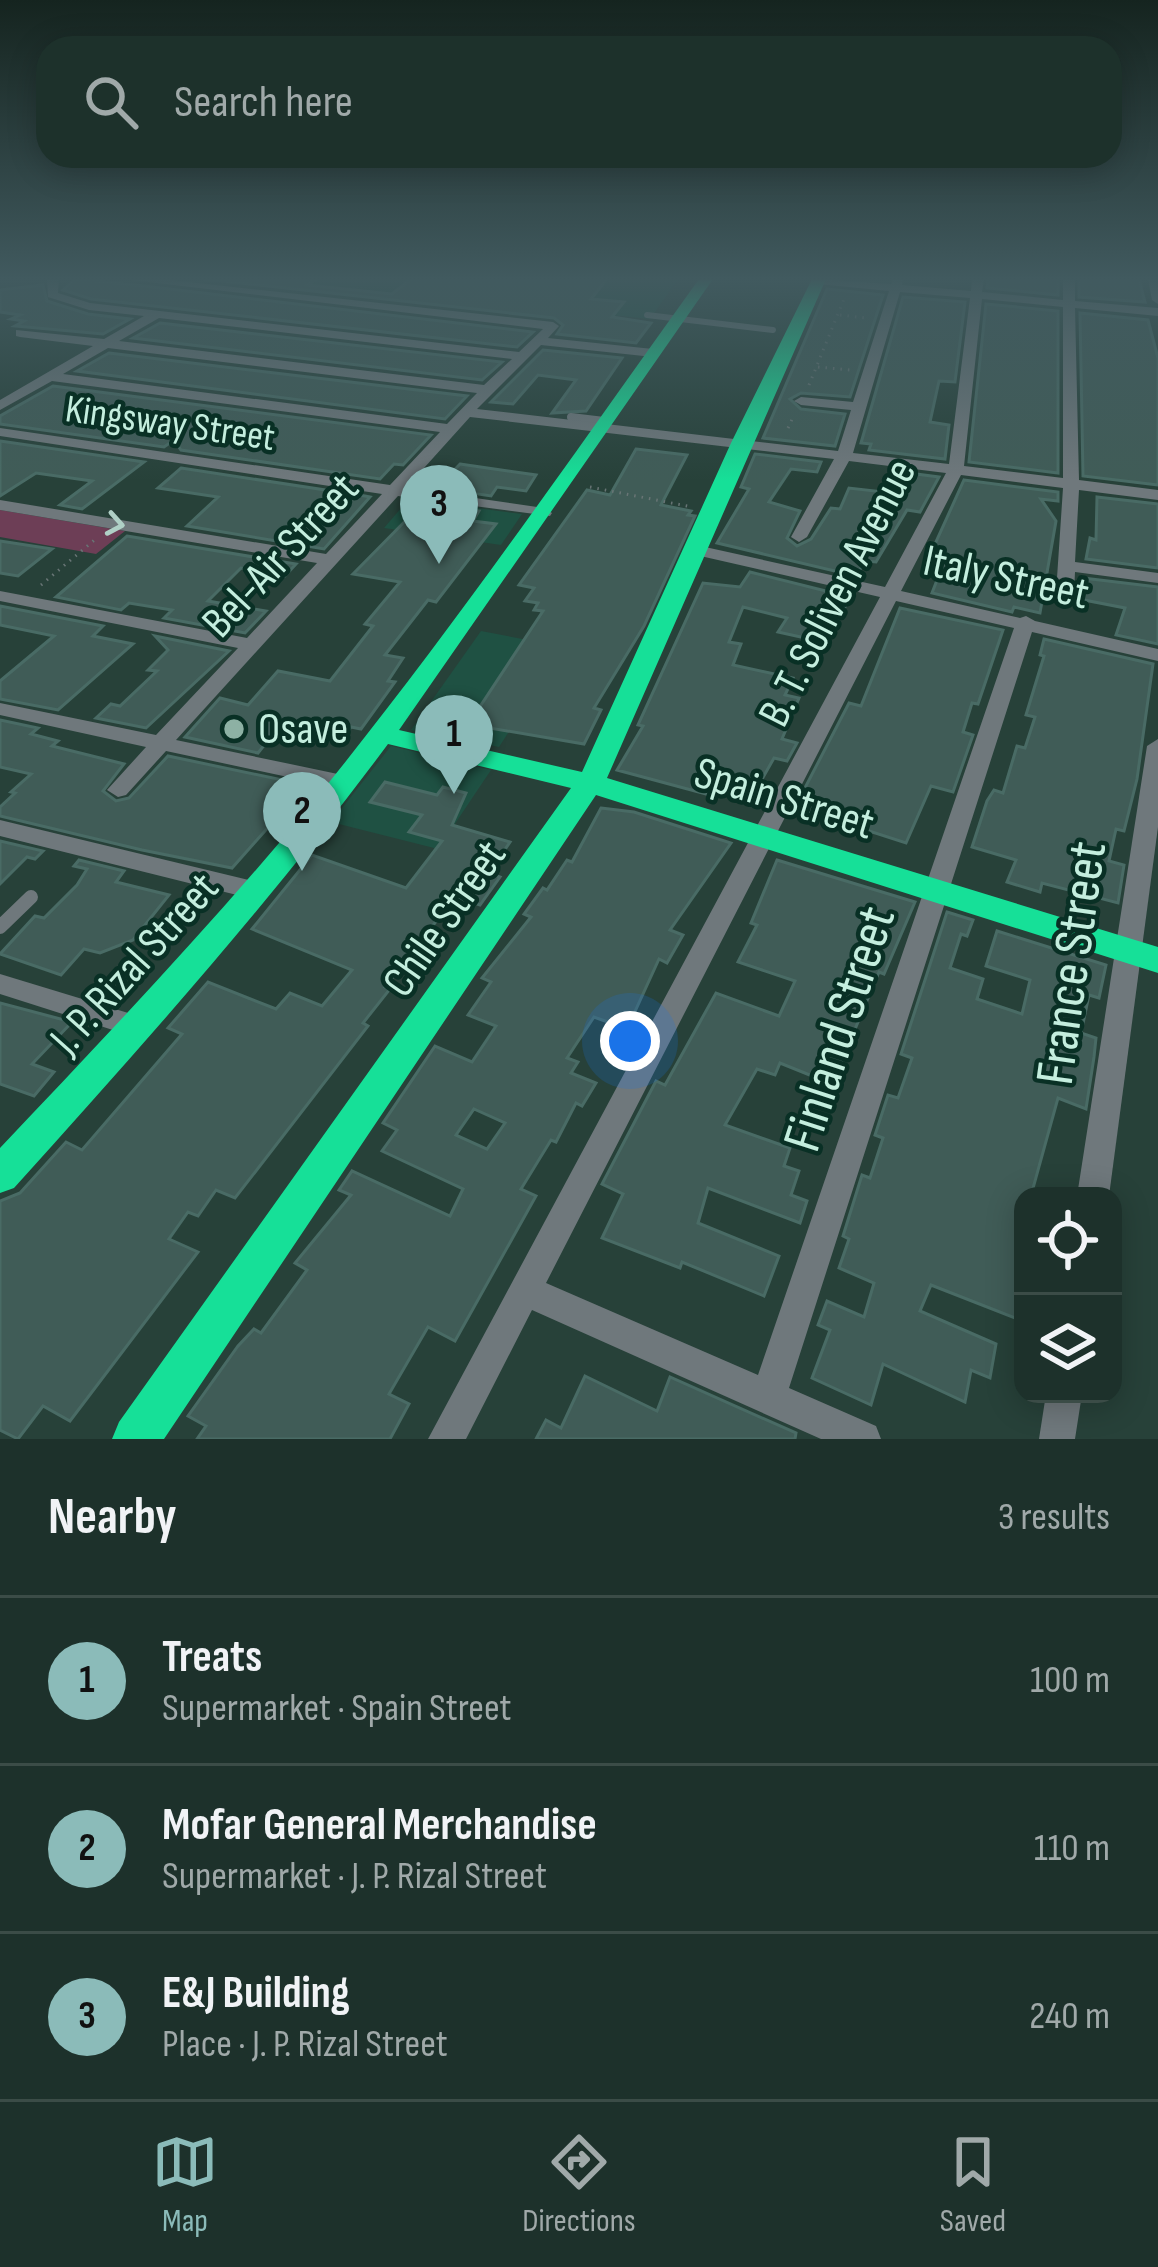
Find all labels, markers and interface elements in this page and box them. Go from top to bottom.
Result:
search box [36,36,1122,168]
icon: search [78,69,144,135]
text: Search here [174,75,353,130]
street label: Kingsway Street [62,386,278,462]
street label: B. T. Soliven Avenue [747,450,929,736]
street label: Bel-Air Street [191,462,371,650]
pin: 3 [400,465,478,564]
one-way arrow [105,511,125,536]
street label: Italy Street [918,534,1094,622]
pin: 1 [415,695,493,794]
place label: Osave [258,702,348,757]
marker: Osave [221,716,247,742]
street label: Spain Street [688,746,880,852]
pin: 2 [263,772,341,871]
street label: Chile Street [371,830,519,1008]
street label: France Street [1023,837,1121,1089]
street label: J. P. Rizal Street [38,862,231,1067]
street label: Finland Street [770,898,910,1160]
your location [600,1011,660,1071]
map controls [1014,1187,1122,1403]
button: locate [1014,1187,1122,1295]
button: layers [1014,1295,1122,1403]
text: Nearby [48,1487,177,1548]
text: 3 results [998,1494,1110,1541]
text: Treats [162,1630,262,1685]
text: 1 [79,1657,95,1704]
text: 100 m [1030,1657,1110,1704]
text: Supermarket · Spain Street [162,1685,511,1732]
text: Mofar General Merchandise [162,1798,597,1853]
text: 2 [78,1825,96,1872]
text: 110 m [1034,1825,1110,1872]
text: Supermarket · J. P. Rizal Street [162,1853,547,1900]
text: E&J Building [162,1966,350,2021]
text: 3 [78,1993,96,2040]
text: 240 m [1029,1993,1110,2040]
text: Place · J. P. Rizal Street [162,2021,448,2068]
tab: Map [152,2129,218,2241]
tab: Directions [522,2129,636,2241]
tab: Saved [940,2129,1006,2241]

